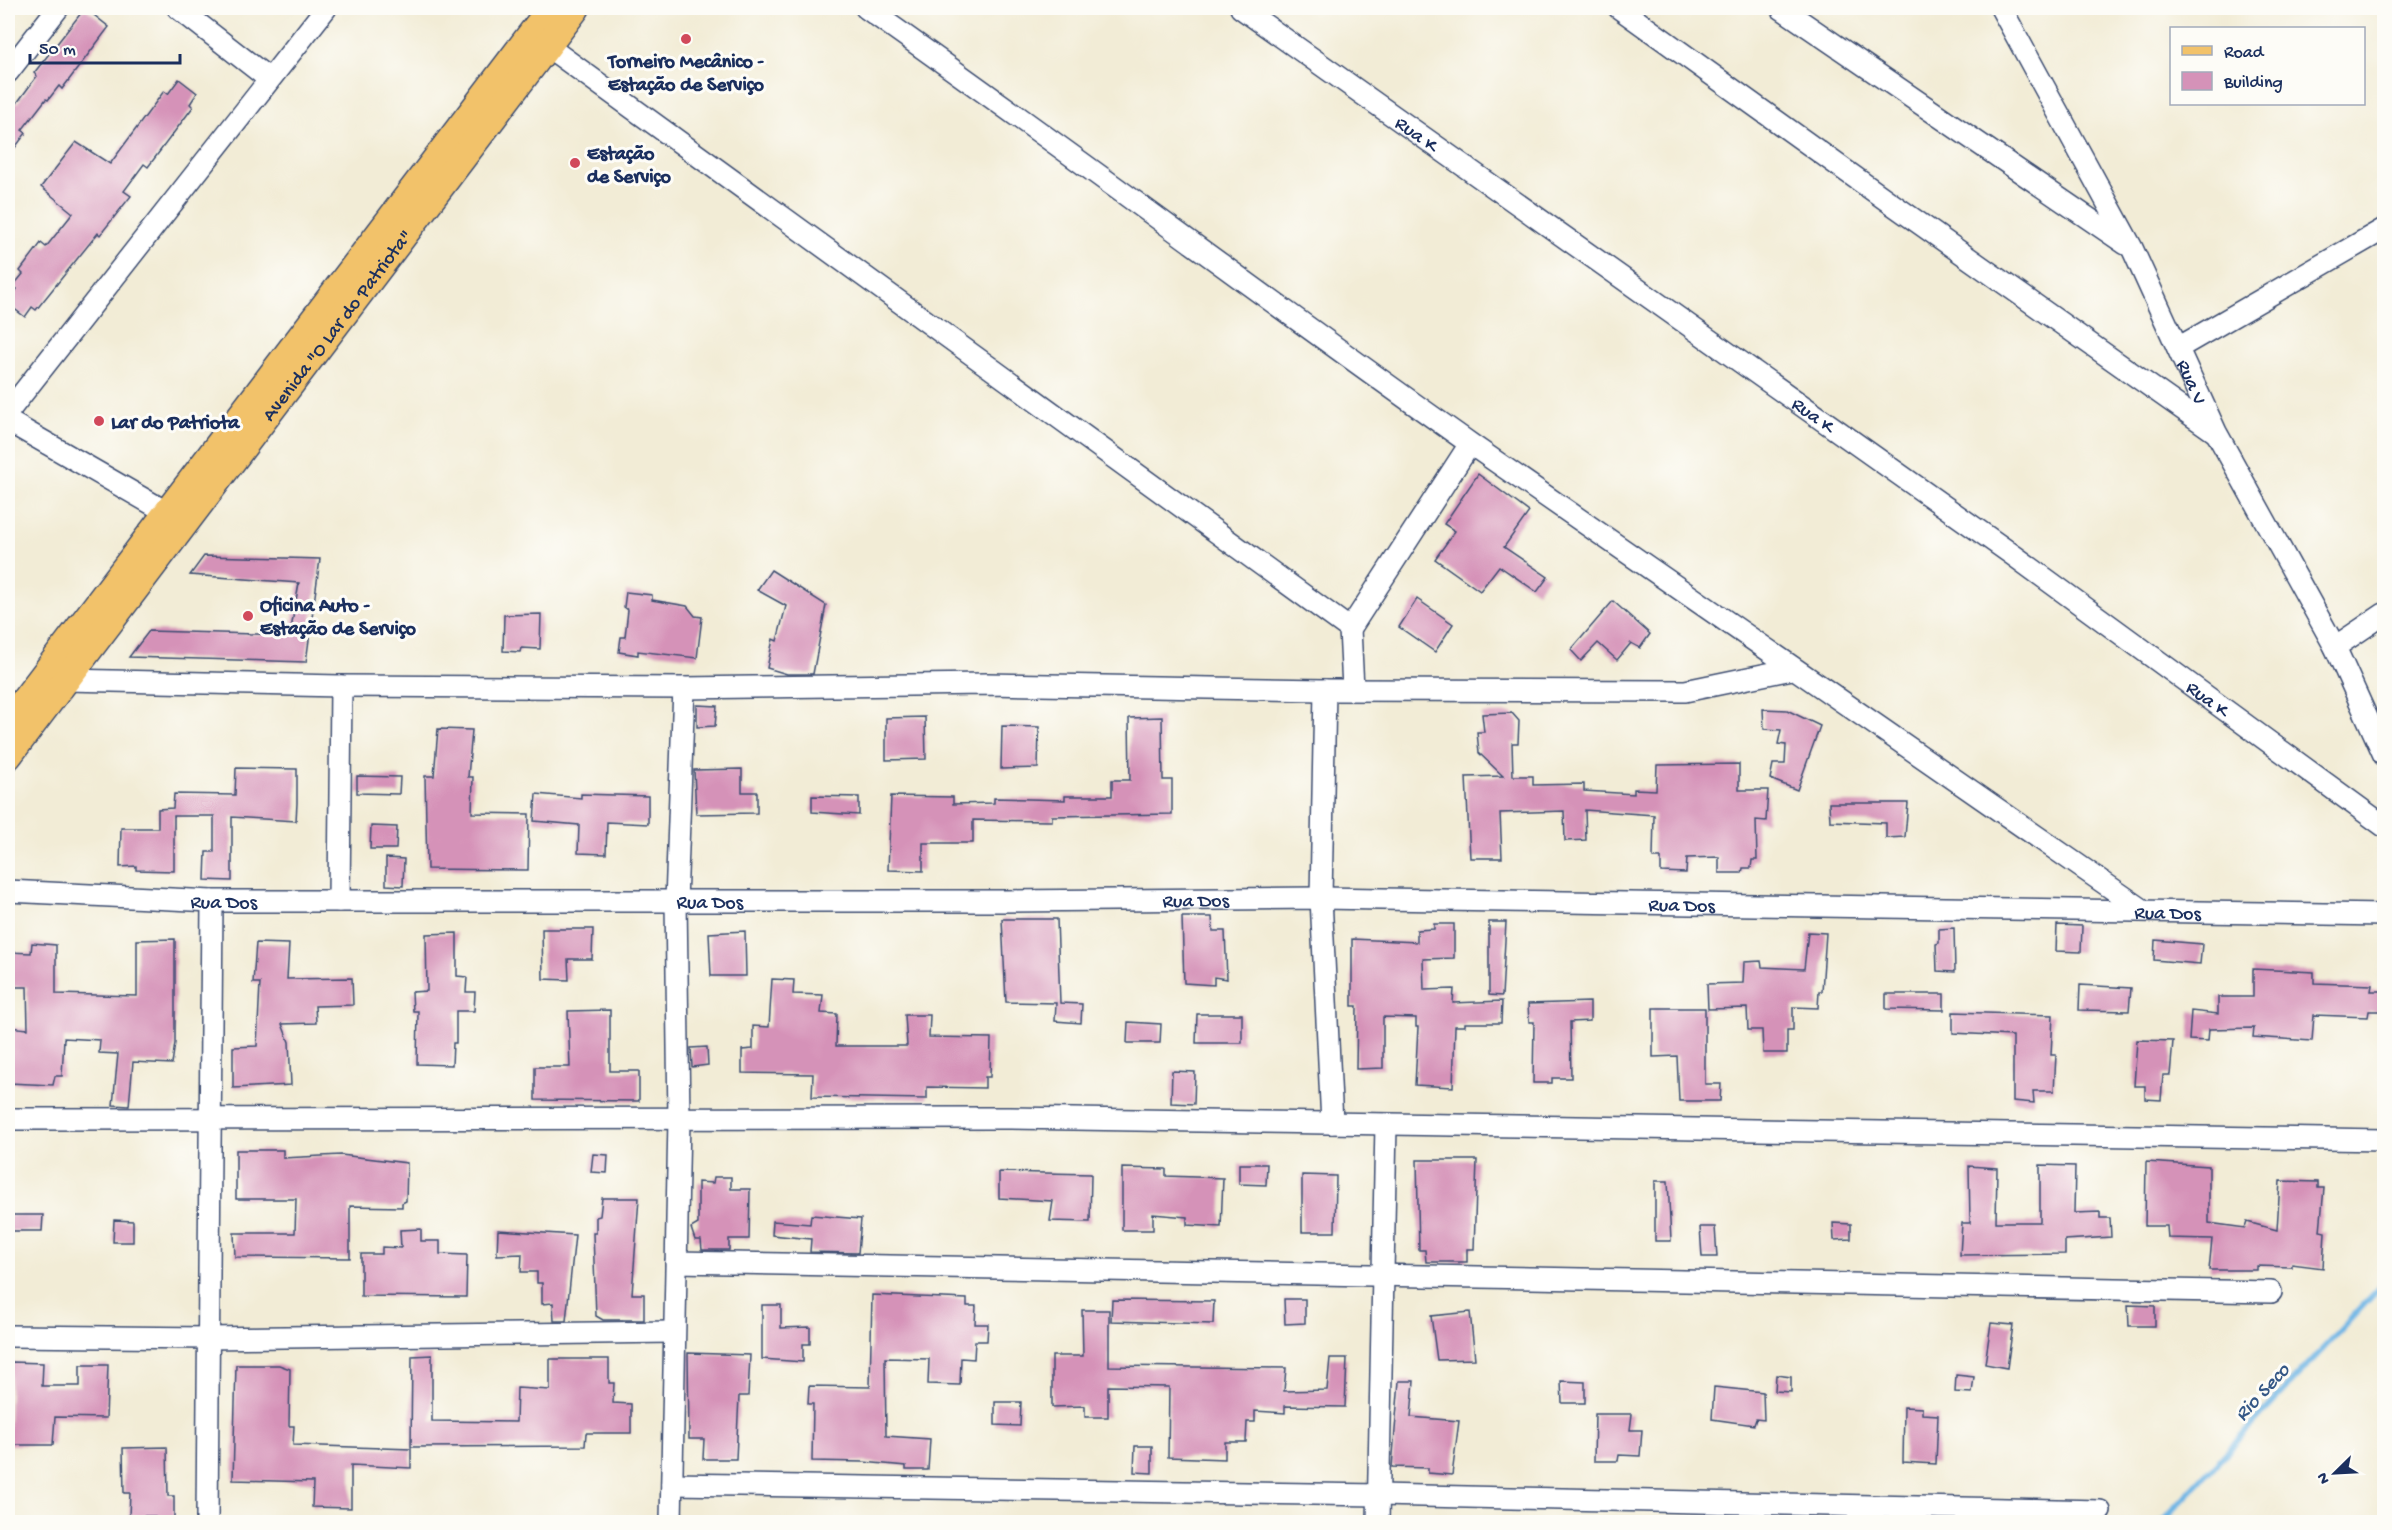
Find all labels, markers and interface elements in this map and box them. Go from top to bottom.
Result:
scale bar [30,27,180,65]
legend [2170,27,2365,105]
marker: Torneiro Mecânico - Estação de Serviço [679,32,693,46]
text: 50 m [39,40,76,61]
text: Road [2224,43,2265,64]
place label: Torneiro Mecânico - Estação de Serviço [606,52,765,98]
text: Building [2223,73,2283,94]
street label: Rua K [1389,113,1443,160]
place label: Estação de Serviço [587,144,671,190]
marker: Estação de Serviço [568,156,582,170]
street label: Avenida "O Lar do Patriota" [259,226,419,427]
street label: Rua V [2169,357,2210,409]
street label: Rua K [1786,394,1839,441]
place label: Lar do Patriota [111,413,240,436]
marker: Lar do Patriota [92,414,106,428]
place label: Oficina Auto - Estação de Serviço [260,595,417,642]
marker: Oficina Auto - Estação de Serviço [241,609,255,623]
street label: Rua K [2181,677,2233,725]
street label: Rua Dos [1162,891,1230,914]
street label: Rua Dos [190,892,258,916]
street label: Rua Dos [676,893,744,916]
street label: Rua Dos [1648,895,1716,919]
street label: Rua Dos [2134,903,2202,927]
water label: Rio Seco [2231,1358,2297,1428]
north arrow [2305,1443,2365,1503]
text: N [2313,1469,2335,1486]

